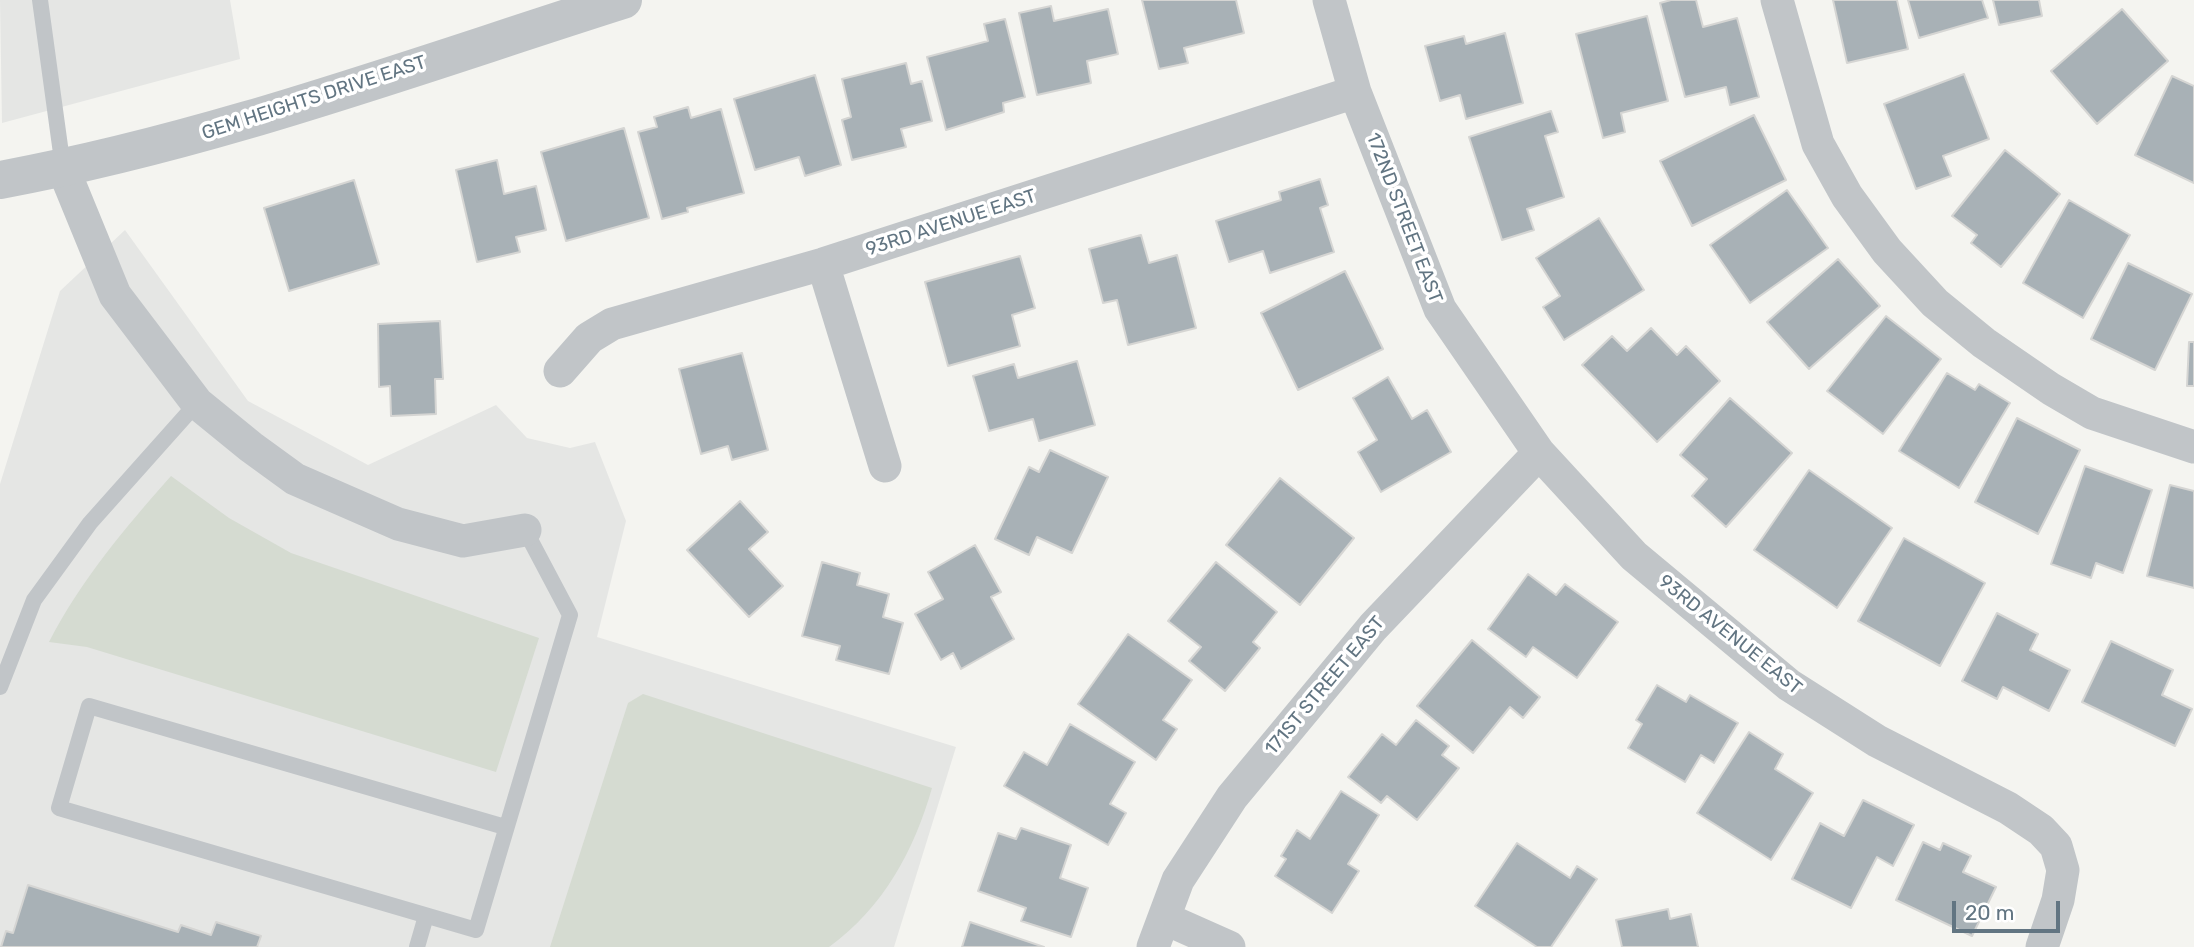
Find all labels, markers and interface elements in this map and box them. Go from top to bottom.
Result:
street label: GEM HEIGHTS DRIVE EAST [199,51,429,145]
street label: 172ND STREET EAST [1361,130,1447,306]
street label: 93RD AVENUE EAST [863,185,1039,261]
street label: 93RD AVENUE EAST [1654,570,1806,700]
street label: 171ST STREET EAST [1260,612,1390,760]
scale bar [1956,888,2064,932]
text: 20 m [1965,900,2014,925]

